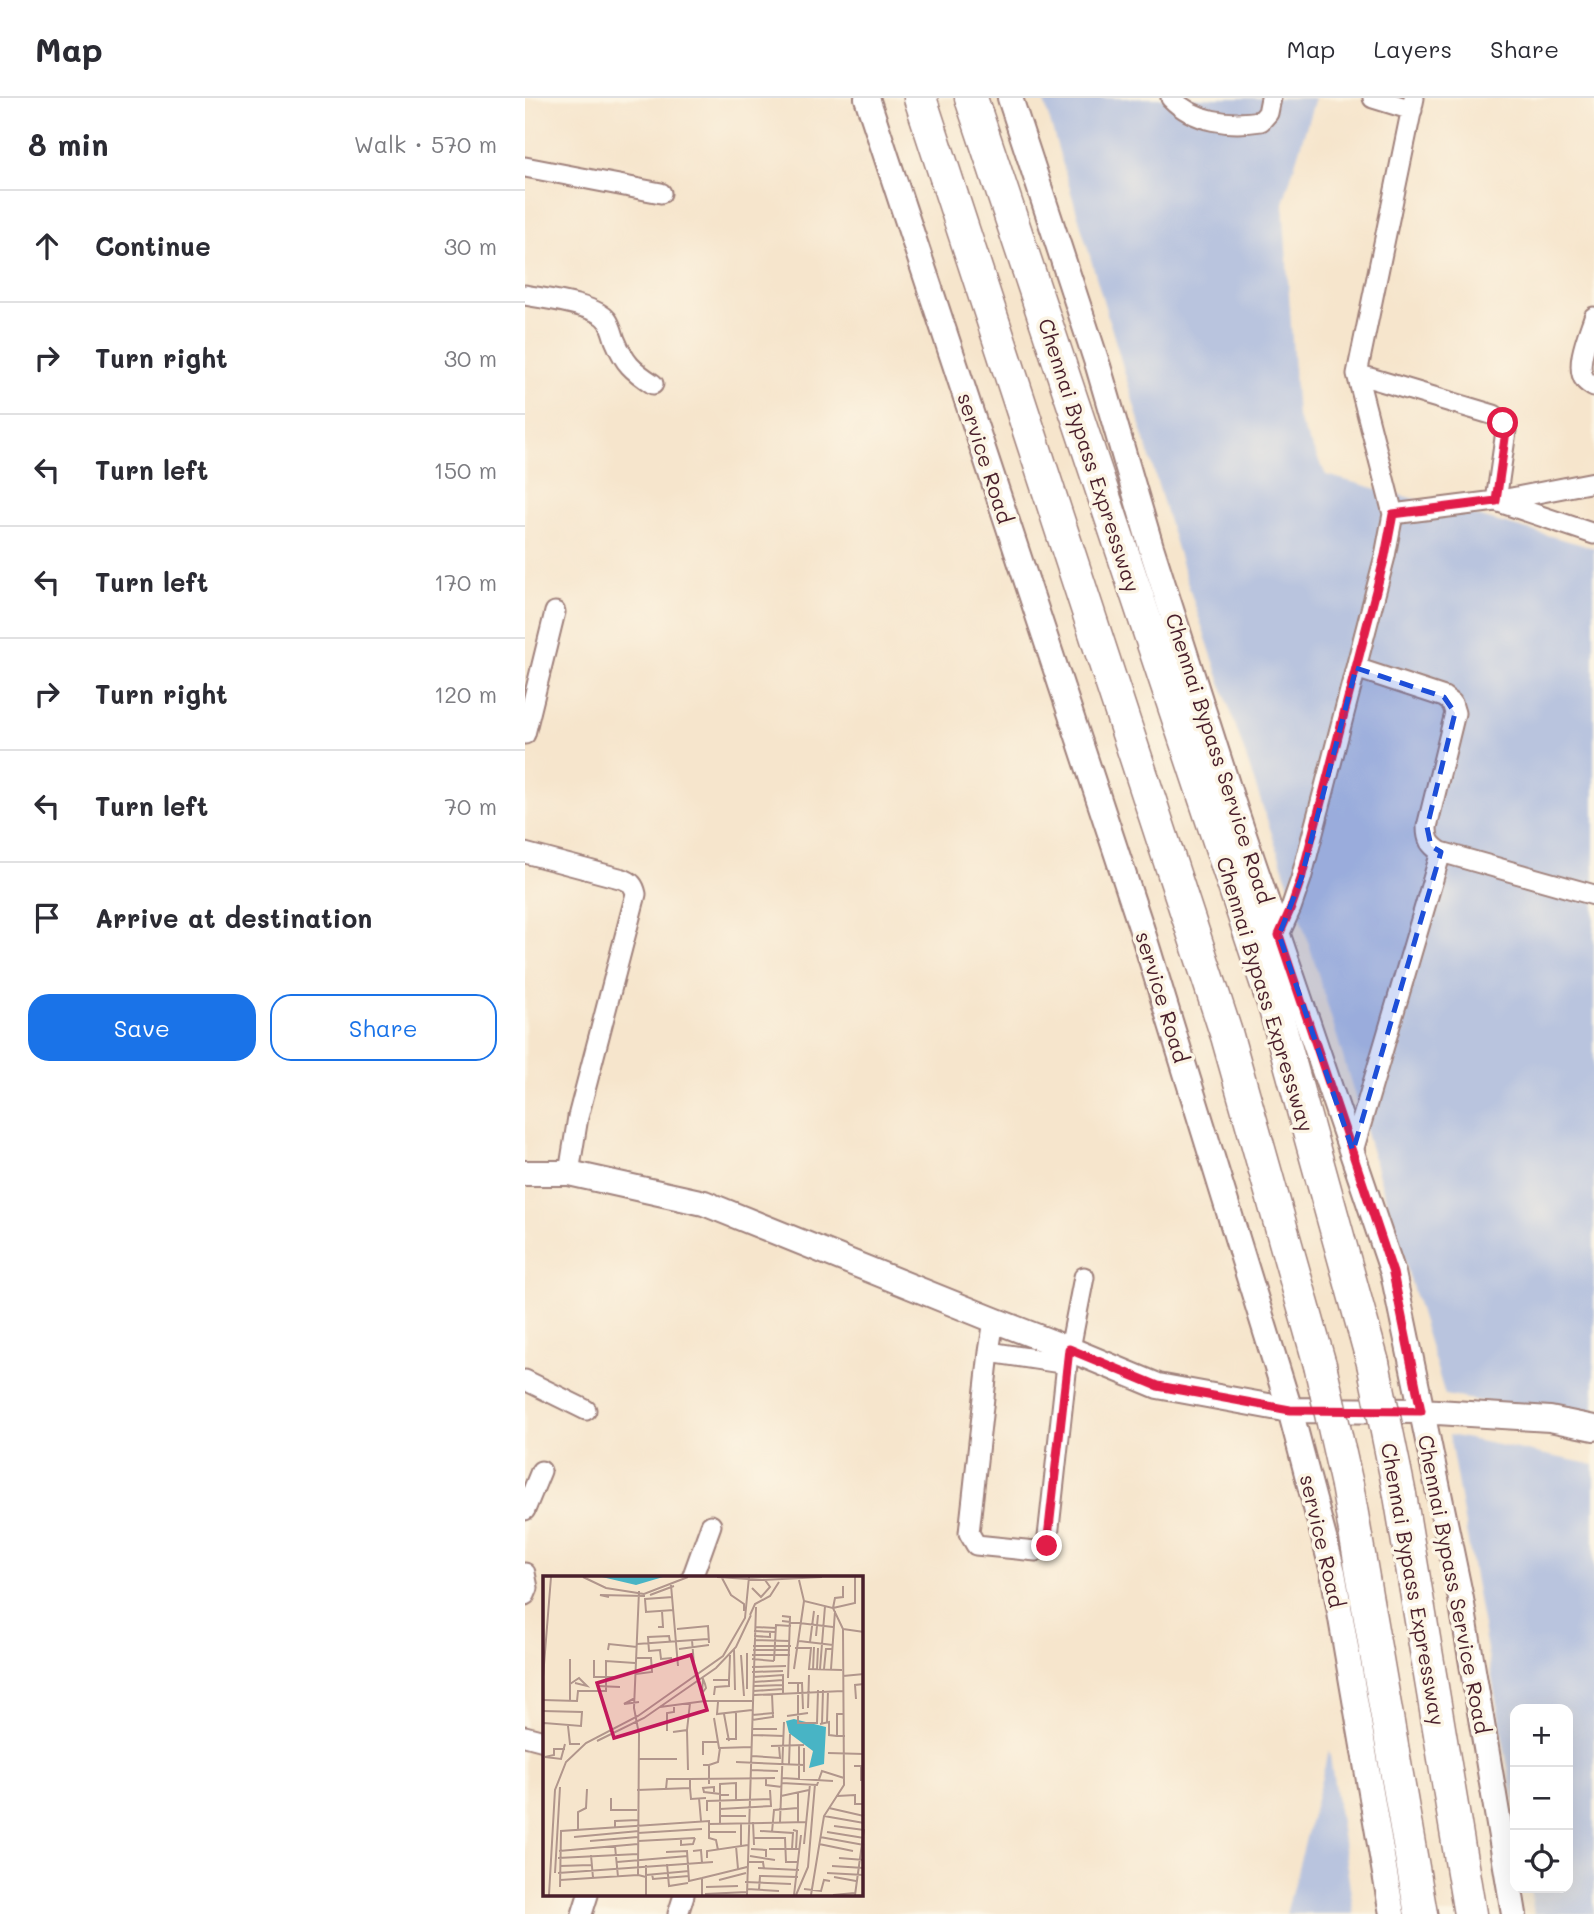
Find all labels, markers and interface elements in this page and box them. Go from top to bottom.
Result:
text: Map [35,27,103,70]
text: Map [1287,33,1335,64]
text: Layers [1373,33,1452,64]
text: Share [1490,33,1559,64]
text: 8 min [28,124,109,164]
text: Walk · 570 m [354,129,497,159]
icon: ahead [28,227,66,265]
text: Continue [95,229,211,263]
text: 30 m [444,231,497,261]
street label: Chennai Bypass Expressway [1033,315,1147,595]
icon: right [28,339,66,377]
text: Turn right [95,341,228,375]
text: 30 m [444,343,497,373]
street label: service Road [952,389,1020,527]
route start [1487,407,1518,438]
icon: left [28,451,66,489]
text: Turn left [95,453,208,487]
text: 150 m [433,455,497,485]
icon: left [28,563,66,601]
text: Turn left [95,565,208,599]
text: 170 m [434,567,497,597]
street label: Chennai Bypass Service Road [1160,609,1280,907]
icon: right [28,675,66,713]
text: Turn right [95,677,228,711]
text: 120 m [434,679,497,709]
icon: left [28,787,66,825]
text: Turn left [95,789,208,823]
text: 70 m [444,791,497,821]
street label: Chennai Bypass Expressway [1211,853,1321,1135]
icon: arrive [28,899,66,937]
text: Arrive at destination [95,901,372,935]
street label: service Road [1130,928,1196,1066]
button: Save [28,994,256,1061]
button: Share [270,994,497,1061]
street label: Chennai Bypass Service Road [1413,1432,1497,1736]
street label: Chennai Bypass Expressway [1376,1441,1452,1727]
street label: service Road [1295,1472,1351,1610]
route end [1031,1530,1062,1561]
inset map [543,1576,863,1896]
map controls [1510,1704,1573,1893]
button: + [1510,1704,1573,1767]
button: − [1510,1767,1573,1830]
button: locate [1510,1830,1573,1893]

